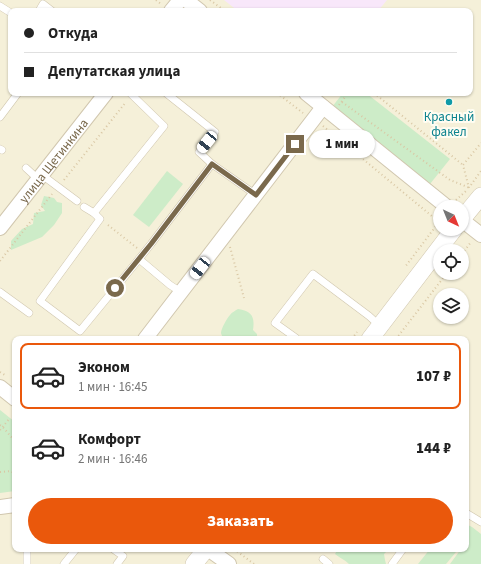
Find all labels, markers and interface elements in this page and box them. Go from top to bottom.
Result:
text: Откуда [48,23,98,44]
text: Депутатская улица [48,61,180,82]
marker: Красный факел [444,97,454,107]
place label: Красный факел [424,108,474,141]
street label: улица Щетинкина [15,115,93,207]
car [195,129,219,155]
callout: 1 мин [309,130,375,158]
route end [286,135,304,153]
text: 1 мин [325,135,359,153]
north arrow [433,200,469,236]
map controls [433,200,469,324]
button: locate [433,244,469,280]
car [188,255,212,281]
route start [106,279,124,297]
button: layers [433,288,469,324]
text: Эконом [78,357,130,378]
icon: car [30,358,66,394]
text: 107 ₽ [416,366,451,387]
text: 1 мин · 16:45 [78,378,147,396]
text: Комфорт [78,429,141,450]
icon: car [30,430,66,466]
text: 144 ₽ [416,438,451,459]
text: 2 мин · 16:46 [78,450,147,468]
button: Заказать [28,498,453,544]

